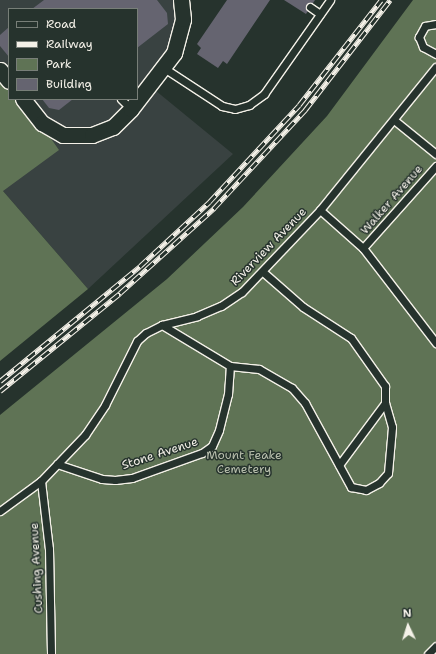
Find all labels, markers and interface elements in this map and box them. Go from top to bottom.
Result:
legend [8,8,138,100]
text: Road [46,16,76,32]
text: Railway [46,36,93,52]
text: Park [46,56,72,72]
text: Building [46,76,92,92]
street label: Walker Avenue [358,162,426,238]
street label: Riverview Avenue [228,205,310,289]
street label: Stone Avenue [120,435,200,473]
park label: Mount Feake Cemetery [206,449,282,477]
street label: Cushing Avenue [27,522,47,614]
north arrow [388,606,428,646]
text: N [402,606,412,621]

